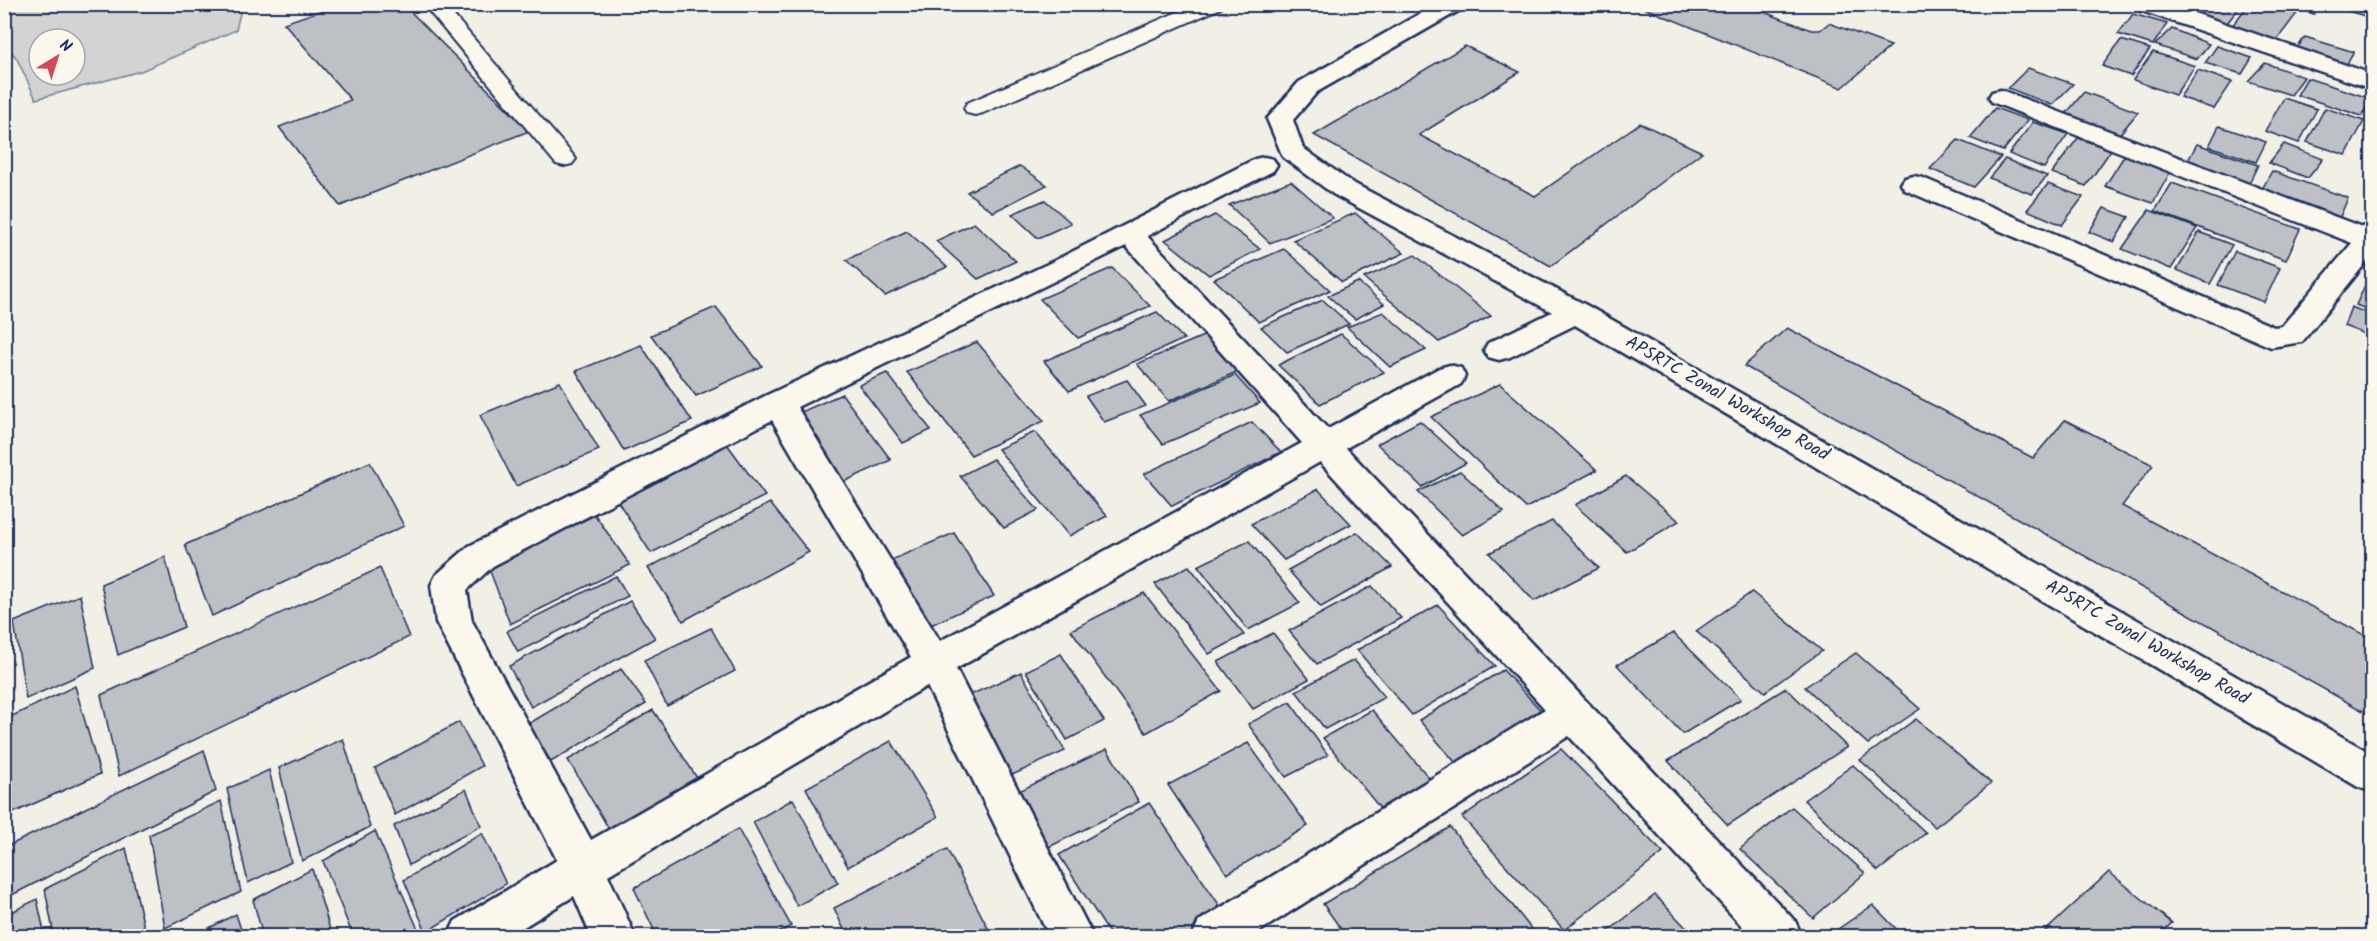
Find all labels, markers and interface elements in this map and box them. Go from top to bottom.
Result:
north arrow [27,27,87,87]
text: N [54,33,77,59]
street label: APSRTC Zonal Workshop Road [1620,329,1835,470]
street label: APSRTC Zonal Workshop Road [2040,573,2255,714]

